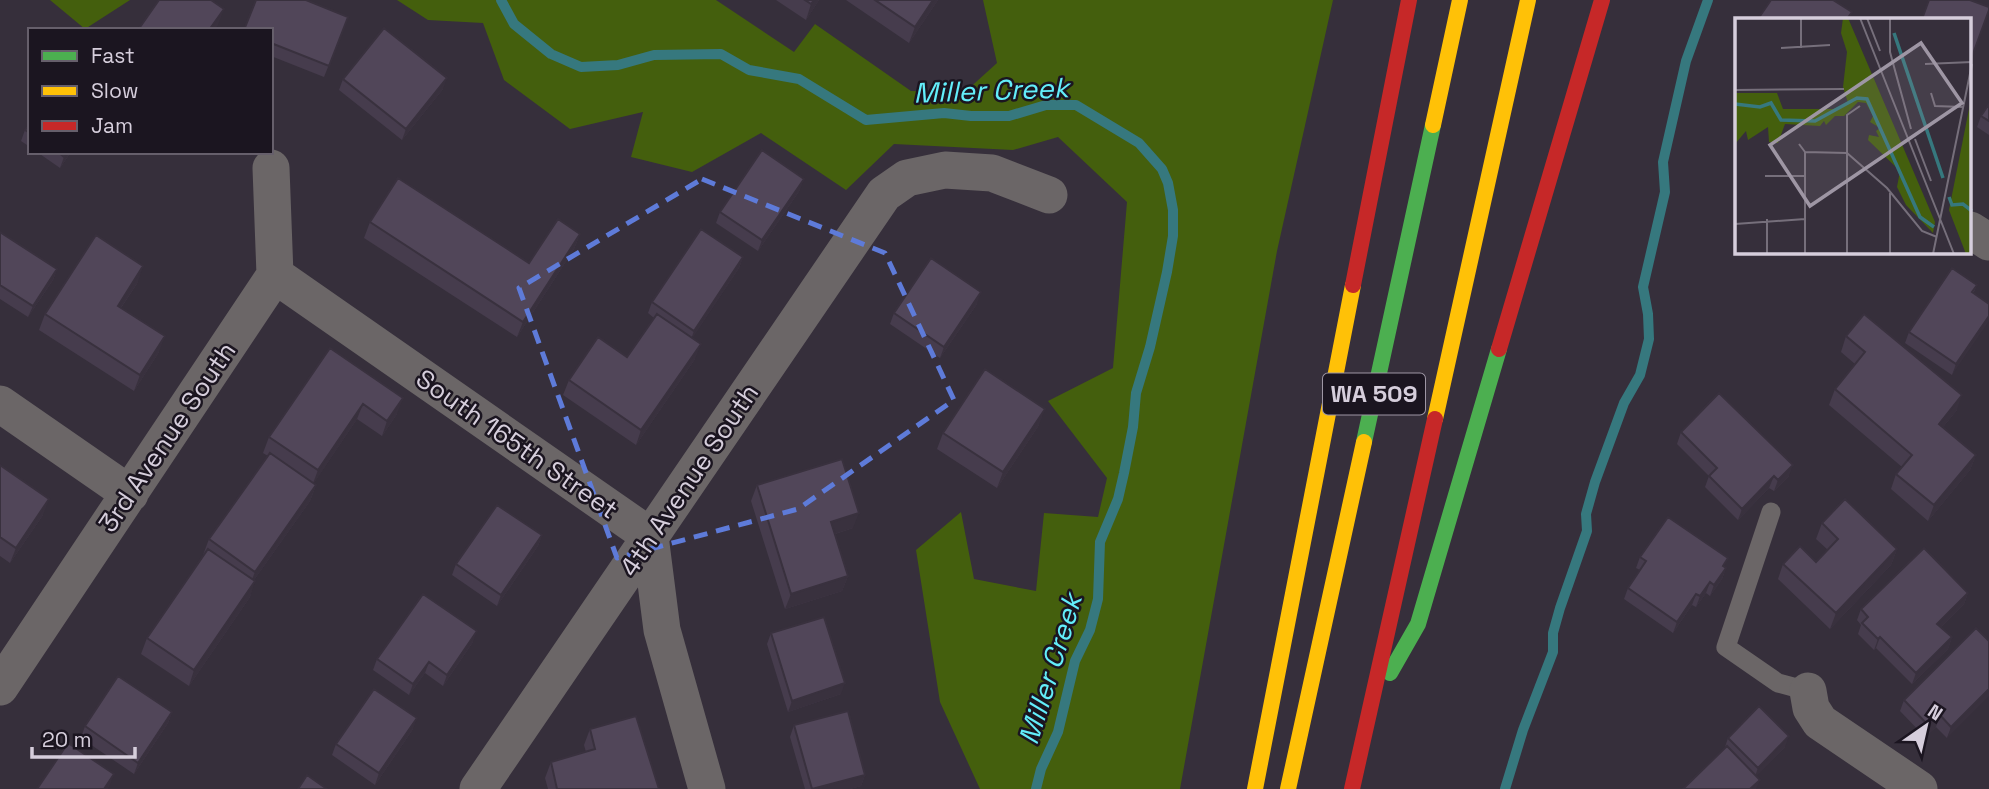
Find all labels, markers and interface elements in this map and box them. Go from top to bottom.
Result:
inset map [1735,18,1972,254]
legend [28,28,273,154]
text: Fast [91,42,135,69]
water label: Miller Creek [913,69,1072,111]
text: Slow [91,77,139,104]
text: Jam [91,112,133,139]
street label: 3rd Avenue South [91,335,243,539]
street label: South 165th Street [409,362,625,526]
road number: WA 509 [1323,374,1425,414]
street label: 4th Avenue South [612,377,766,583]
water label: Miller Creek [1010,587,1091,749]
north arrow [1891,691,1961,761]
text: N [1923,698,1947,726]
scale bar [32,716,135,760]
text: 20 m [42,726,92,753]

